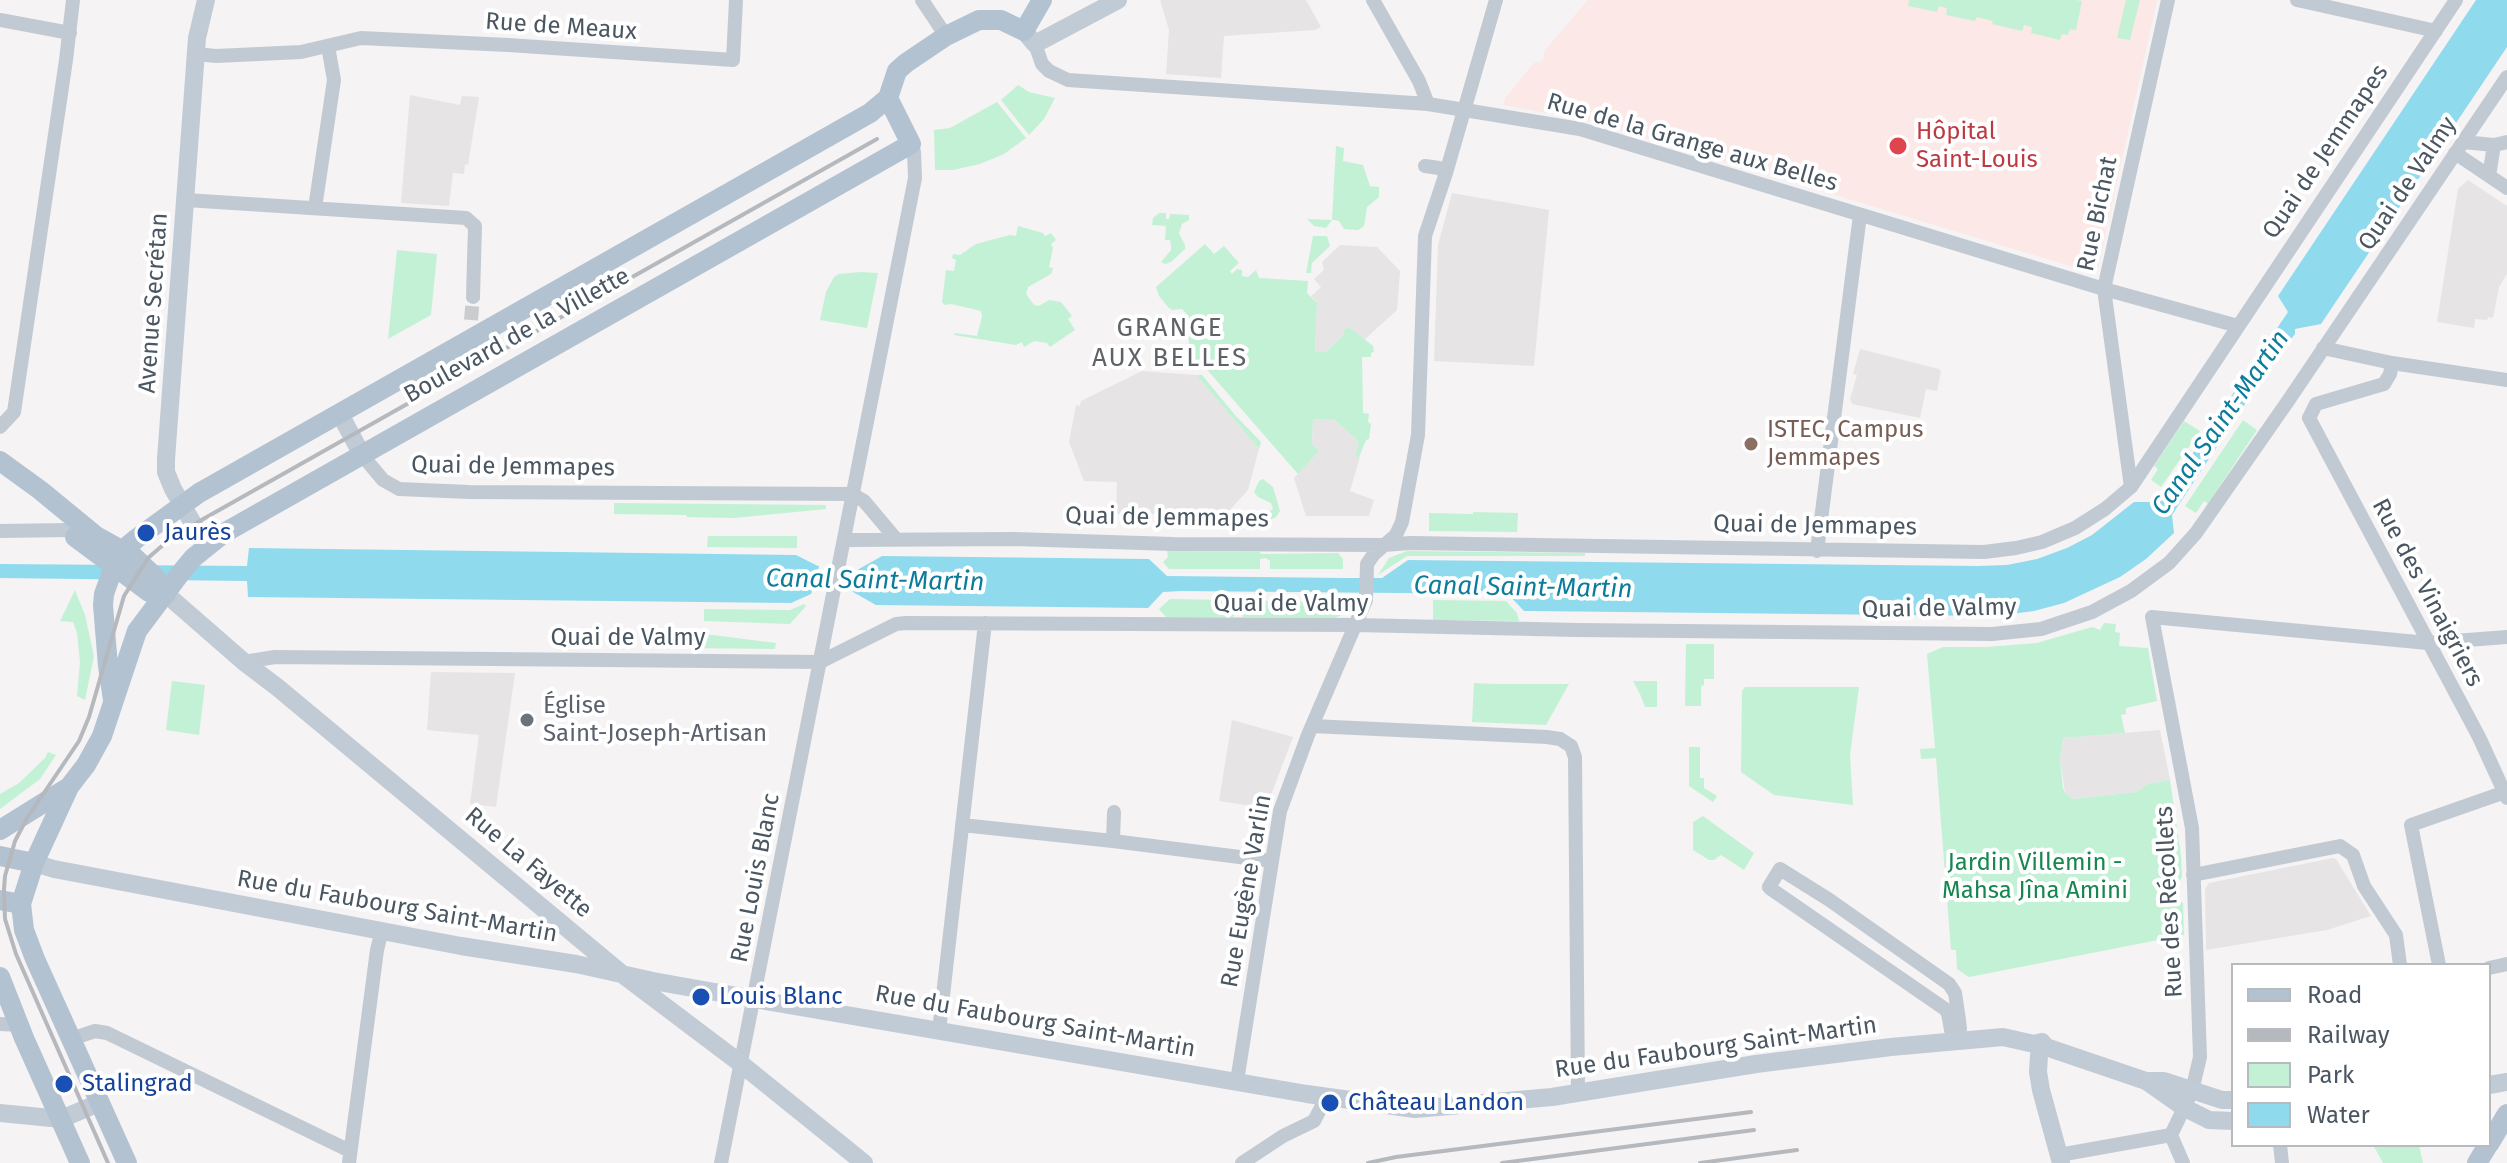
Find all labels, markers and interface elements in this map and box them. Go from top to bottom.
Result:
street label: Rue de Meaux [484,7,638,47]
street label: Quai de Jemmapes [2257,60,2395,244]
street label: Rue de la Grange aux Belles [1543,88,1841,198]
street label: Quai de Valmy [2353,112,2463,256]
place label: Hôpital Saint-Louis [1916,118,2038,174]
marker: Hôpital Saint-Louis [1887,135,1909,157]
street label: Rue Bichat [2072,154,2124,274]
street label: Avenue Secrétan [133,212,175,394]
street label: Boulevard de la Villette [399,262,635,410]
district label: GRANGE AUX BELLES [1092,313,1248,374]
water label: Canal Saint-Martin [2145,324,2297,522]
place label: ISTEC, Campus Jemmapes [1767,416,1923,472]
marker: ISTEC, Campus Jemmapes [1742,435,1760,453]
street label: Quai de Jemmapes [411,451,615,483]
street label: Rue des Vinaigriers [2365,494,2489,692]
street label: Quai de Jemmapes [1065,502,1269,534]
street label: Quai de Jemmapes [1713,510,1917,542]
place label: Jaurès [164,519,231,547]
marker: Jaurès [135,522,157,544]
water label: Canal Saint-Martin [765,563,985,599]
water label: Canal Saint-Martin [1413,570,1633,606]
street label: Quai de Valmy [1214,590,1368,618]
street label: Quai de Valmy [1861,593,2017,625]
street label: Quai de Valmy [551,624,705,652]
place label: Église Saint-Joseph-Artisan [543,692,767,748]
marker: Église Saint-Joseph-Artisan [518,711,536,729]
street label: Rue Louis Blanc [725,791,787,965]
street label: Rue Eugène Varlin [1216,792,1278,990]
street label: Rue La Fayette [459,802,597,924]
street label: Rue des Récollets [2151,805,2189,999]
park label: Jardin Villemin - Mahsa Jîna Amini [1942,849,2128,905]
street label: Rue du Faubourg Saint-Martin [235,865,559,949]
legend [2231,963,2491,1147]
street label: Rue du Faubourg Saint-Martin [873,980,1197,1064]
text: Road [2307,981,2362,1009]
place label: Louis Blanc [719,983,843,1011]
marker: Louis Blanc [690,986,712,1008]
street label: Rue du Faubourg Saint-Martin [1553,1011,1879,1085]
text: Railway [2307,1021,2390,1049]
text: Park [2307,1061,2354,1089]
place label: Stalingrad [82,1070,193,1098]
marker: Stalingrad [53,1073,75,1095]
place label: Château Landon [1348,1089,1524,1117]
marker: Château Landon [1319,1092,1341,1114]
text: Water [2307,1101,2370,1129]

